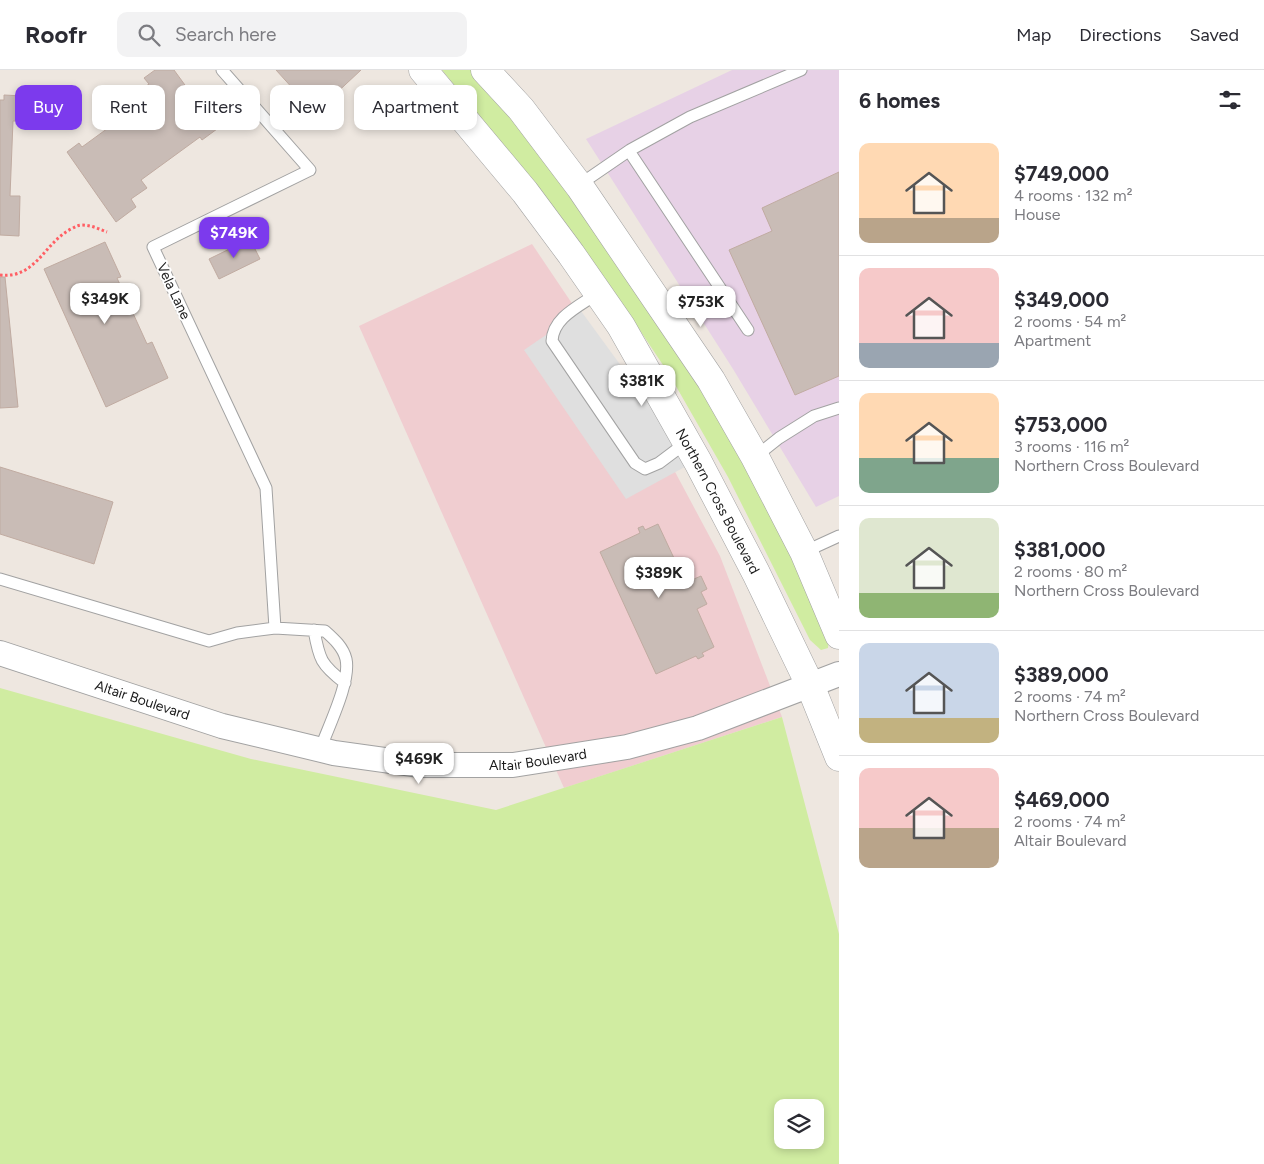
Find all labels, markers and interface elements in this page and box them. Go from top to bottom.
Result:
search box [117,12,467,57]
text: Roofr [25,20,87,49]
icon: search [135,21,163,49]
text: Search here [175,23,276,46]
text: Map [1016,24,1051,46]
text: Directions [1079,24,1161,46]
text: Saved [1189,24,1239,46]
chip: Buy [15,85,82,130]
chip: Rent [92,85,165,130]
chip: Filters [175,85,260,130]
chip: New [270,85,344,130]
chip: Apartment [354,85,477,130]
icon: filters [1216,86,1244,114]
text: 6 homes [859,88,940,113]
text: $749,000 [1014,161,1109,186]
icon: home [899,163,959,223]
text: 4 rooms · 132 m² [1014,186,1133,205]
text: House [1014,205,1060,224]
pin: $749K [199,216,269,259]
text: $749K [210,223,258,242]
street label: Vela Lane [153,260,194,322]
pin: $349K [70,282,140,325]
pin: $753K [666,286,736,328]
text: $349,000 [1014,287,1109,312]
icon: home [899,288,959,348]
text: $349K [81,289,129,308]
text: $753K [678,292,724,311]
text: 2 rooms · 54 m² [1014,312,1126,331]
text: Apartment [1014,331,1091,350]
pin: $381K [607,364,677,407]
text: $381K [620,371,664,390]
text: $753,000 [1014,412,1107,437]
icon: home [899,413,959,473]
street label: Northern Cross Boulevard [672,426,763,577]
text: 3 rooms · 116 m² [1014,437,1129,456]
text: Northern Cross Boulevard [1014,456,1199,475]
text: $381,000 [1014,537,1105,562]
icon: home [899,538,959,598]
pin: $389K [624,556,694,599]
text: 2 rooms · 80 m² [1014,562,1127,581]
text: $389K [635,563,683,582]
text: Northern Cross Boulevard [1014,581,1199,600]
text: $389,000 [1014,662,1109,687]
icon: home [899,663,959,723]
street label: Altair Boulevard [93,677,192,724]
text: 2 rooms · 74 m² [1014,687,1126,706]
text: Northern Cross Boulevard [1014,706,1199,725]
pin: $469K [384,742,454,785]
street label: Altair Boulevard [489,745,588,774]
text: $469K [395,749,443,768]
text: $469,000 [1014,787,1110,812]
icon: home [899,788,959,848]
text: 2 rooms · 74 m² [1014,812,1126,831]
text: Altair Boulevard [1014,831,1127,850]
map controls [774,1099,824,1149]
button: layers [774,1099,824,1149]

